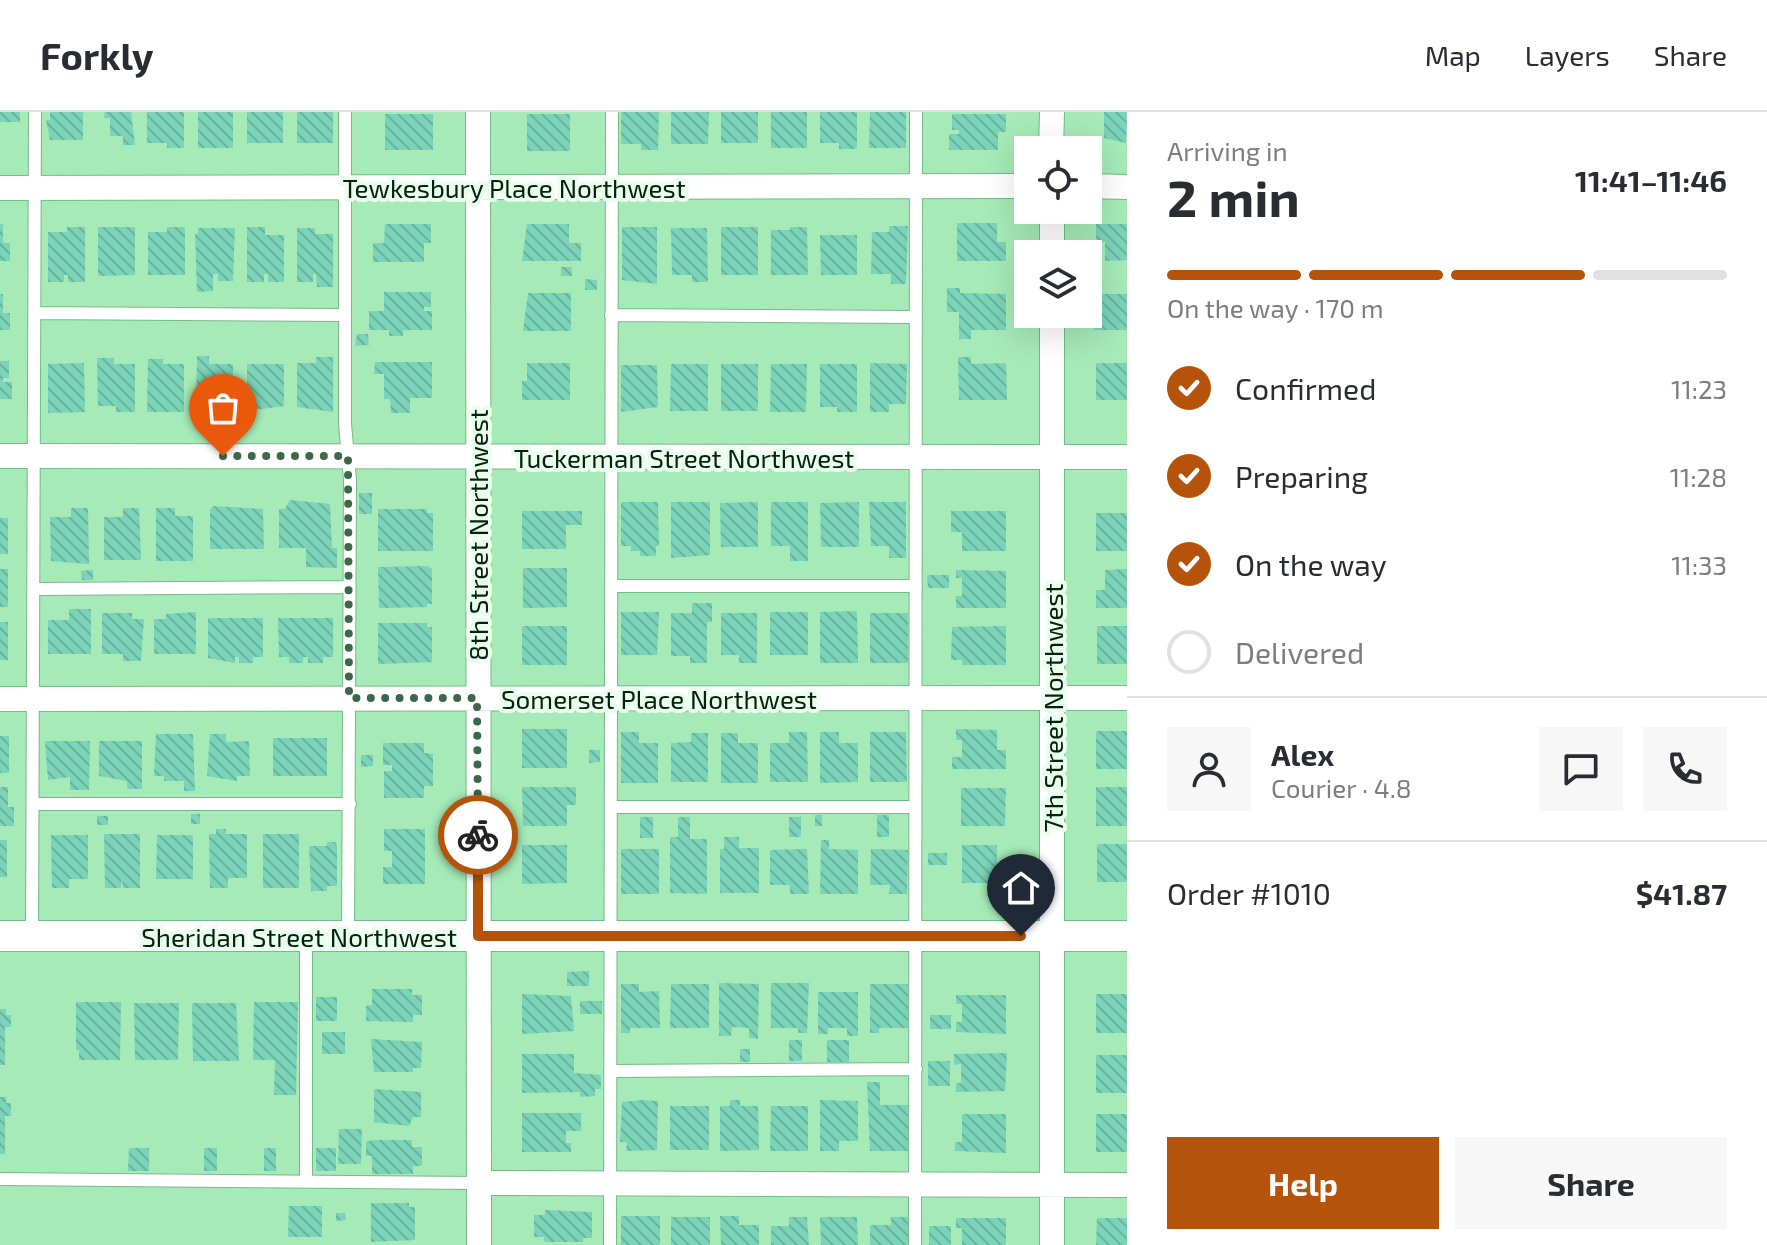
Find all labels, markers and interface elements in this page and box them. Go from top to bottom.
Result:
text: Forkly [40,32,153,78]
text: Map [1425,38,1481,72]
text: Layers [1525,38,1610,72]
text: Share [1654,38,1727,72]
text: Arriving in [1167,135,1288,166]
map controls [1014,136,1102,328]
button: locate [1014,136,1102,224]
text: 11:41–11:46 [1575,162,1727,198]
text: 2 min [1167,165,1300,227]
street label: Tewkesbury Place Northwest [342,172,686,203]
button: layers [1014,240,1102,328]
text: On the way · 170 m [1167,292,1384,323]
icon: check [1167,366,1211,410]
text: Confirmed [1235,370,1376,406]
text: 11:23 [1671,373,1727,404]
pin [189,374,257,456]
icon: bag [201,386,245,430]
street label: 8th Street Northwest [462,409,493,661]
street label: Tuckerman Street Northwest [514,442,854,473]
icon: check [1167,454,1211,498]
text: Preparing [1235,458,1368,494]
text: 11:28 [1670,461,1727,492]
icon: check [1167,542,1211,586]
text: On the way [1235,546,1387,582]
text: 11:33 [1671,549,1727,580]
street label: 7th Street Northwest [1037,583,1068,833]
text: Delivered [1235,634,1364,670]
street label: Somerset Place Northwest [501,683,817,714]
button: person [1167,727,1251,811]
button: chat [1539,727,1623,811]
button: phone [1643,727,1727,811]
text: Alex [1271,736,1334,772]
text: Courier · 4.8 [1271,772,1412,803]
courier [438,795,518,875]
icon: bike [456,813,500,857]
pin [987,854,1055,936]
icon: home [999,866,1043,910]
text: Order #1010 [1167,875,1331,911]
text: $41.87 [1636,875,1727,911]
street label: Sheridan Street Northwest [141,921,457,952]
button: Help [1167,1137,1439,1229]
button: Share [1455,1137,1727,1229]

